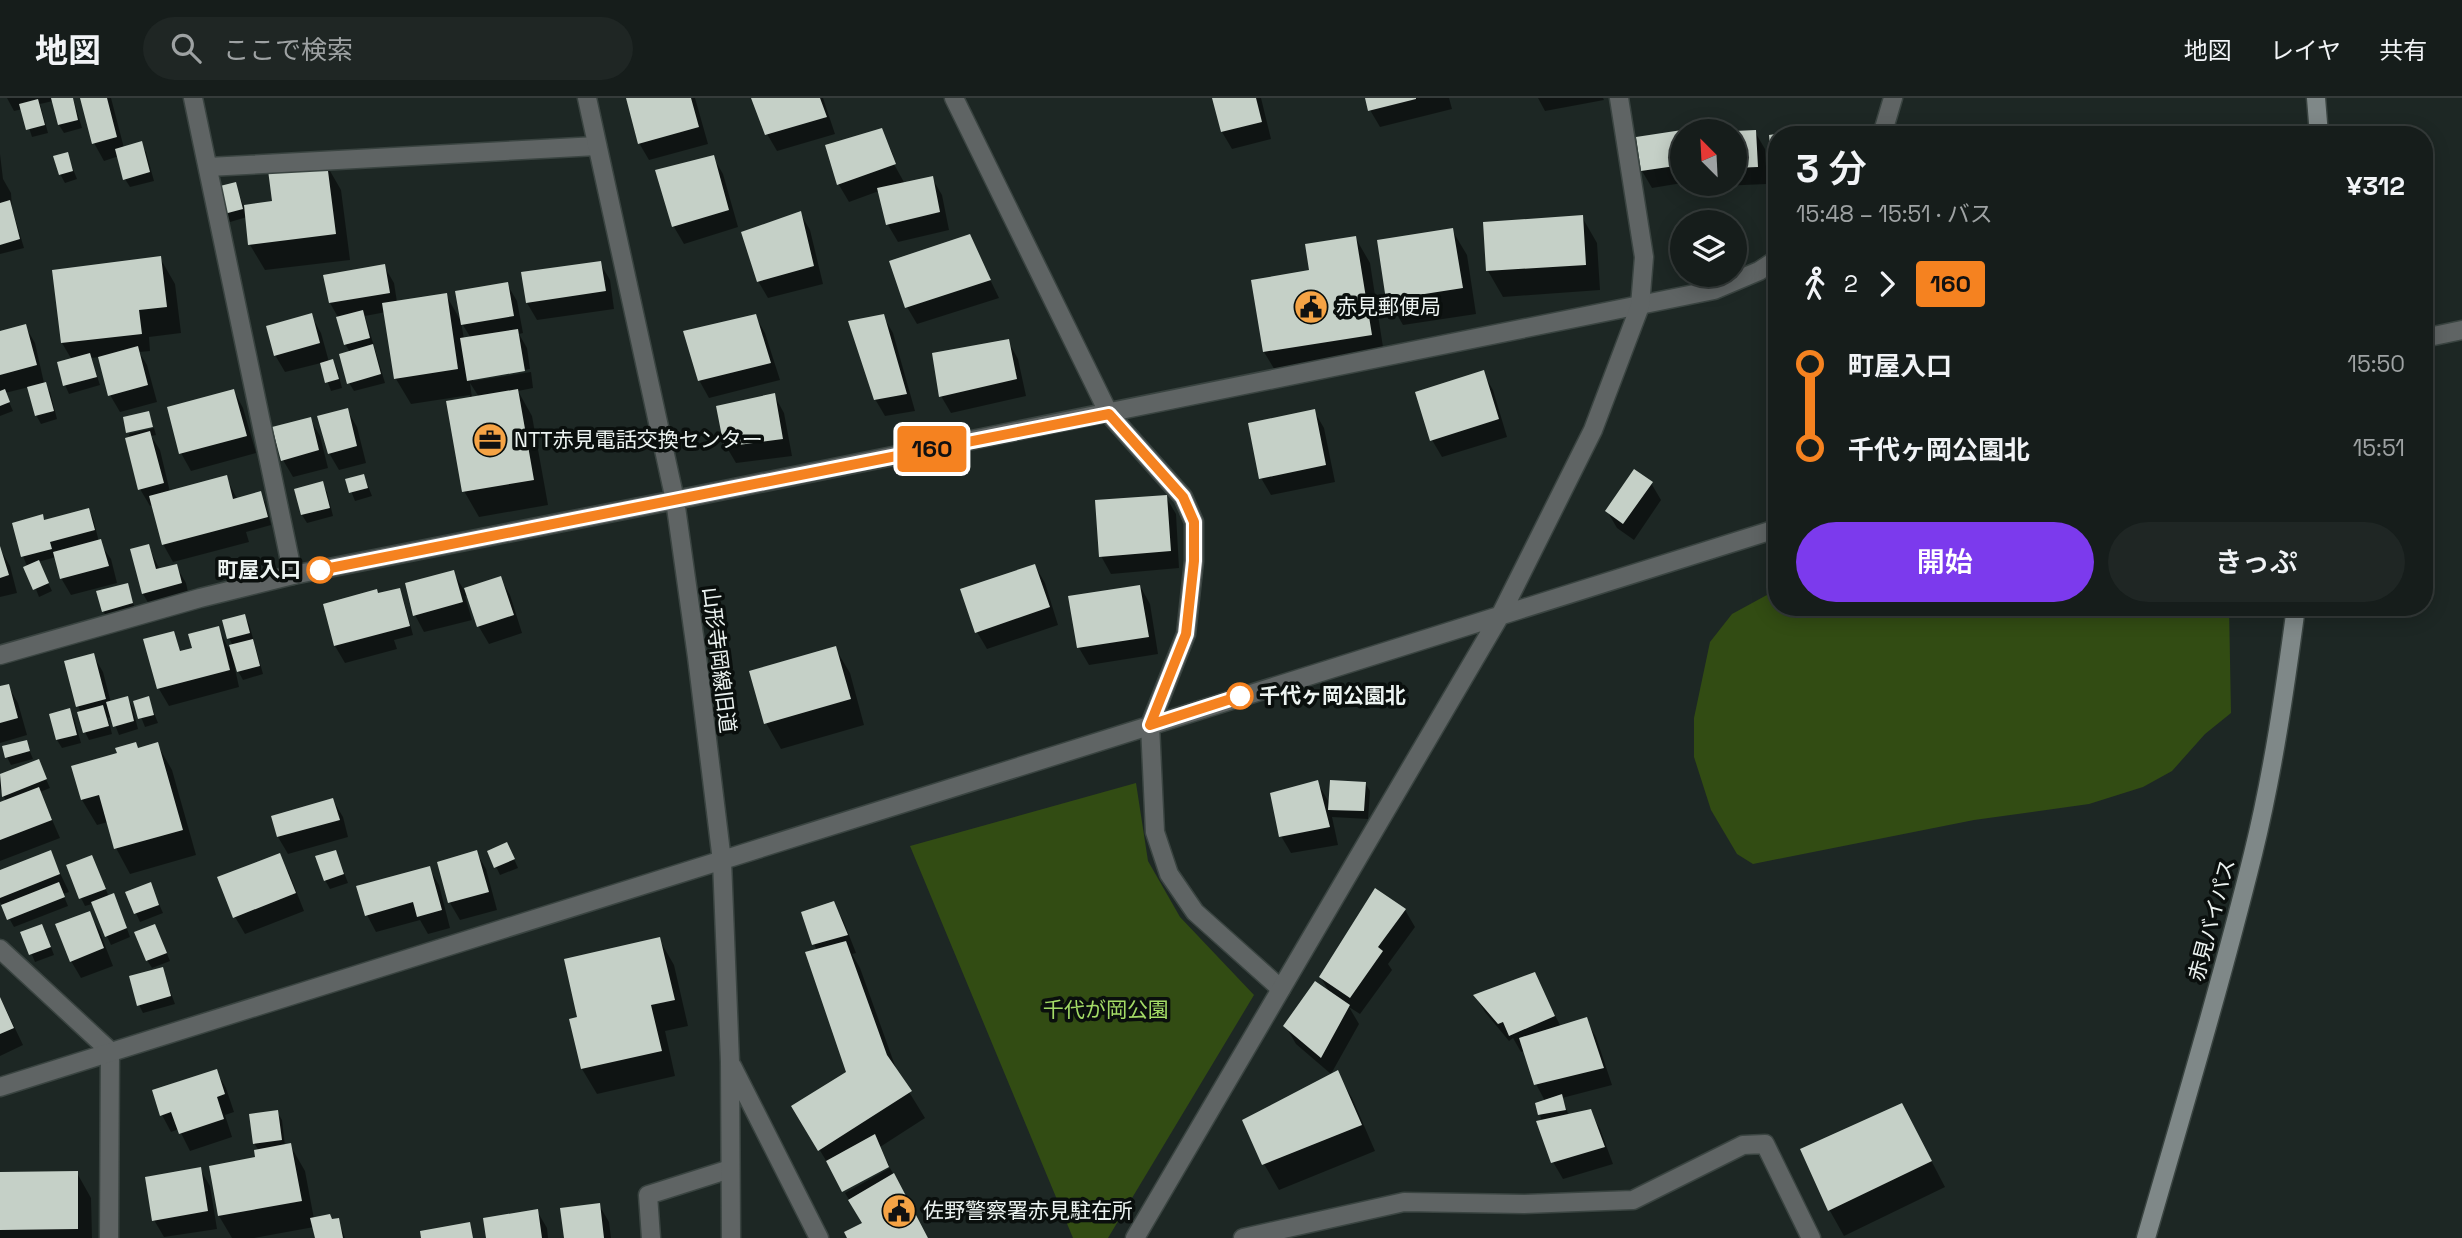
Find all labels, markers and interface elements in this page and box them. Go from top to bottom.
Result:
search box [143,17,633,80]
icon: search [167,29,205,67]
text: 地図 [35,30,101,72]
text: ここで検索 [223,33,353,67]
text: 地図 [2184,35,2232,66]
text: レイヤ [2270,35,2341,66]
text: 共有 [2379,35,2427,66]
north arrow [1670,119,1746,196]
map controls [1670,119,1747,287]
text: 3 分 [1796,145,1867,193]
text: ¥312 [2346,169,2405,203]
text: 15:48 – 15:51 · バス [1796,199,1993,229]
button: layers [1670,210,1747,287]
icon: walk [1796,265,1834,303]
icon: forward [1868,265,1906,303]
text: 160 [1930,268,1971,299]
text: 2 [1844,269,1858,299]
public building icon: 赤見郵便局 [1292,288,1330,326]
place label: 赤見郵便局 [1336,293,1441,320]
text: 町屋入口 [1848,349,1952,383]
text: 15:50 [2347,349,2405,379]
office icon: NTT赤見電話交換センター [471,421,509,459]
place label: NTT赤見電話交換センター [514,426,763,453]
line badge: 160 [892,426,972,472]
text: 160 [911,433,953,464]
text: 千代ヶ岡公園北 [1848,433,2030,467]
text: 15:51 [2353,433,2405,463]
button: 開始 [1796,522,2094,602]
button: きっぷ [2108,522,2405,602]
place label: 町屋入口 [217,556,301,583]
marker: 町屋入口 [307,557,333,583]
street label: 山形寺岡線旧道 [697,585,742,735]
place label: 千代ヶ岡公園北 [1259,682,1406,709]
marker: 千代ヶ岡公園北 [1227,683,1253,709]
street label: 赤見バイパス [2182,856,2241,984]
park label: 千代が岡公園 [1043,996,1169,1023]
public building icon: 佐野警察署赤見駐在所 [880,1192,918,1230]
place label: 佐野警察署赤見駐在所 [923,1197,1133,1224]

